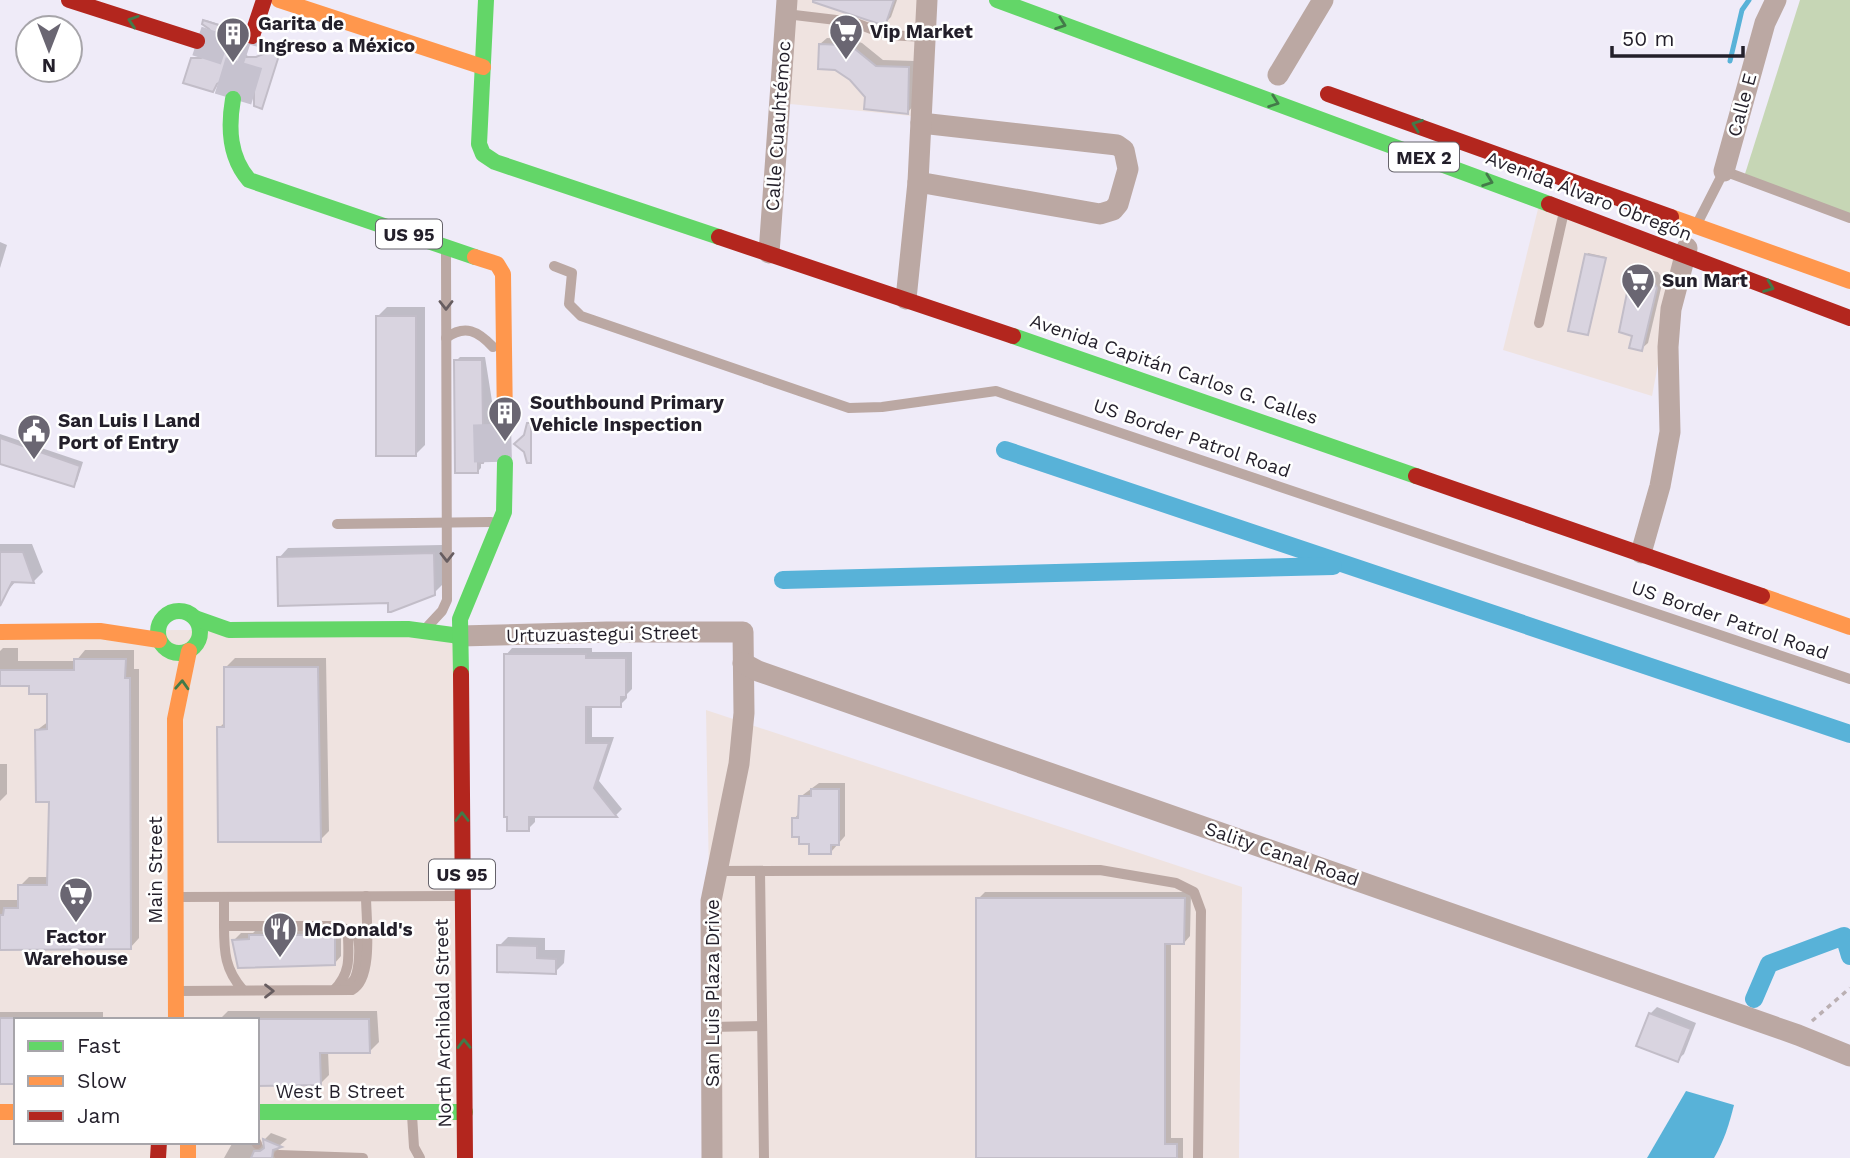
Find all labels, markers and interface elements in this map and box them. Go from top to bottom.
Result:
place label: Garita de Ingreso a México [258,12,415,57]
supermarket icon: Vip Market [827,12,865,61]
north arrow [14,14,84,84]
one-way arrow [127,14,139,29]
scale bar [1612,14,1743,58]
building icon: Garita de Ingreso a México [214,15,252,64]
one-way arrow [1054,16,1066,30]
place label: Vip Market [870,20,973,43]
text: 50 m [1622,26,1674,51]
street label: Calle Cuauhtémoc [761,40,795,212]
text: N [42,54,56,77]
street label: Calle E [1722,71,1762,139]
one-way arrow [1268,93,1280,107]
one-way arrow [1411,120,1423,134]
road number: MEX 2 [1389,142,1459,172]
street label: Avenida Álvaro Obregón [1483,146,1695,246]
one-way arrow [1481,173,1493,187]
road number: US 95 [376,220,442,248]
supermarket icon: Sun Mart [1619,261,1657,310]
place label: Sun Mart [1662,269,1748,292]
one-way arrow [1763,279,1775,293]
one-way arrow [438,300,454,311]
street label: Avenida Capitán Carlos G. Calles [1027,309,1321,429]
place label: Southbound Primary Vehicle Inspection [530,391,724,436]
street label: US Border Patrol Road [1090,393,1294,483]
building icon: Southbound Primary Vehicle Inspection [486,394,524,443]
place label: San Luis I Land Port of Entry [58,409,200,454]
public building icon: San Luis I Land Port of Entry [15,412,53,461]
one-way arrow [439,552,455,563]
street label: US Border Patrol Road [1628,575,1832,665]
street label: Urtuzuastegui Street [506,621,698,647]
one-way arrow [174,679,189,690]
one-way arrow [454,811,470,821]
street label: Main Street [144,816,167,924]
street label: Sality Canal Road [1202,817,1362,891]
road number: US 95 [429,860,495,888]
supermarket icon: Factor Warehouse [57,875,95,924]
street label: San Luis Plaza Drive [701,899,724,1087]
restaurant icon: McDonald's [261,910,299,959]
place label: McDonald's [304,918,413,941]
street label: North Archibald Street [430,918,456,1128]
place label: Factor Warehouse [24,925,128,970]
one-way arrow [264,983,275,999]
legend [14,1018,259,1144]
text: Fast [77,1033,121,1058]
one-way arrow [456,1038,472,1049]
text: Slow [77,1068,127,1093]
street label: West B Street [275,1080,405,1103]
text: Jam [77,1103,120,1128]

